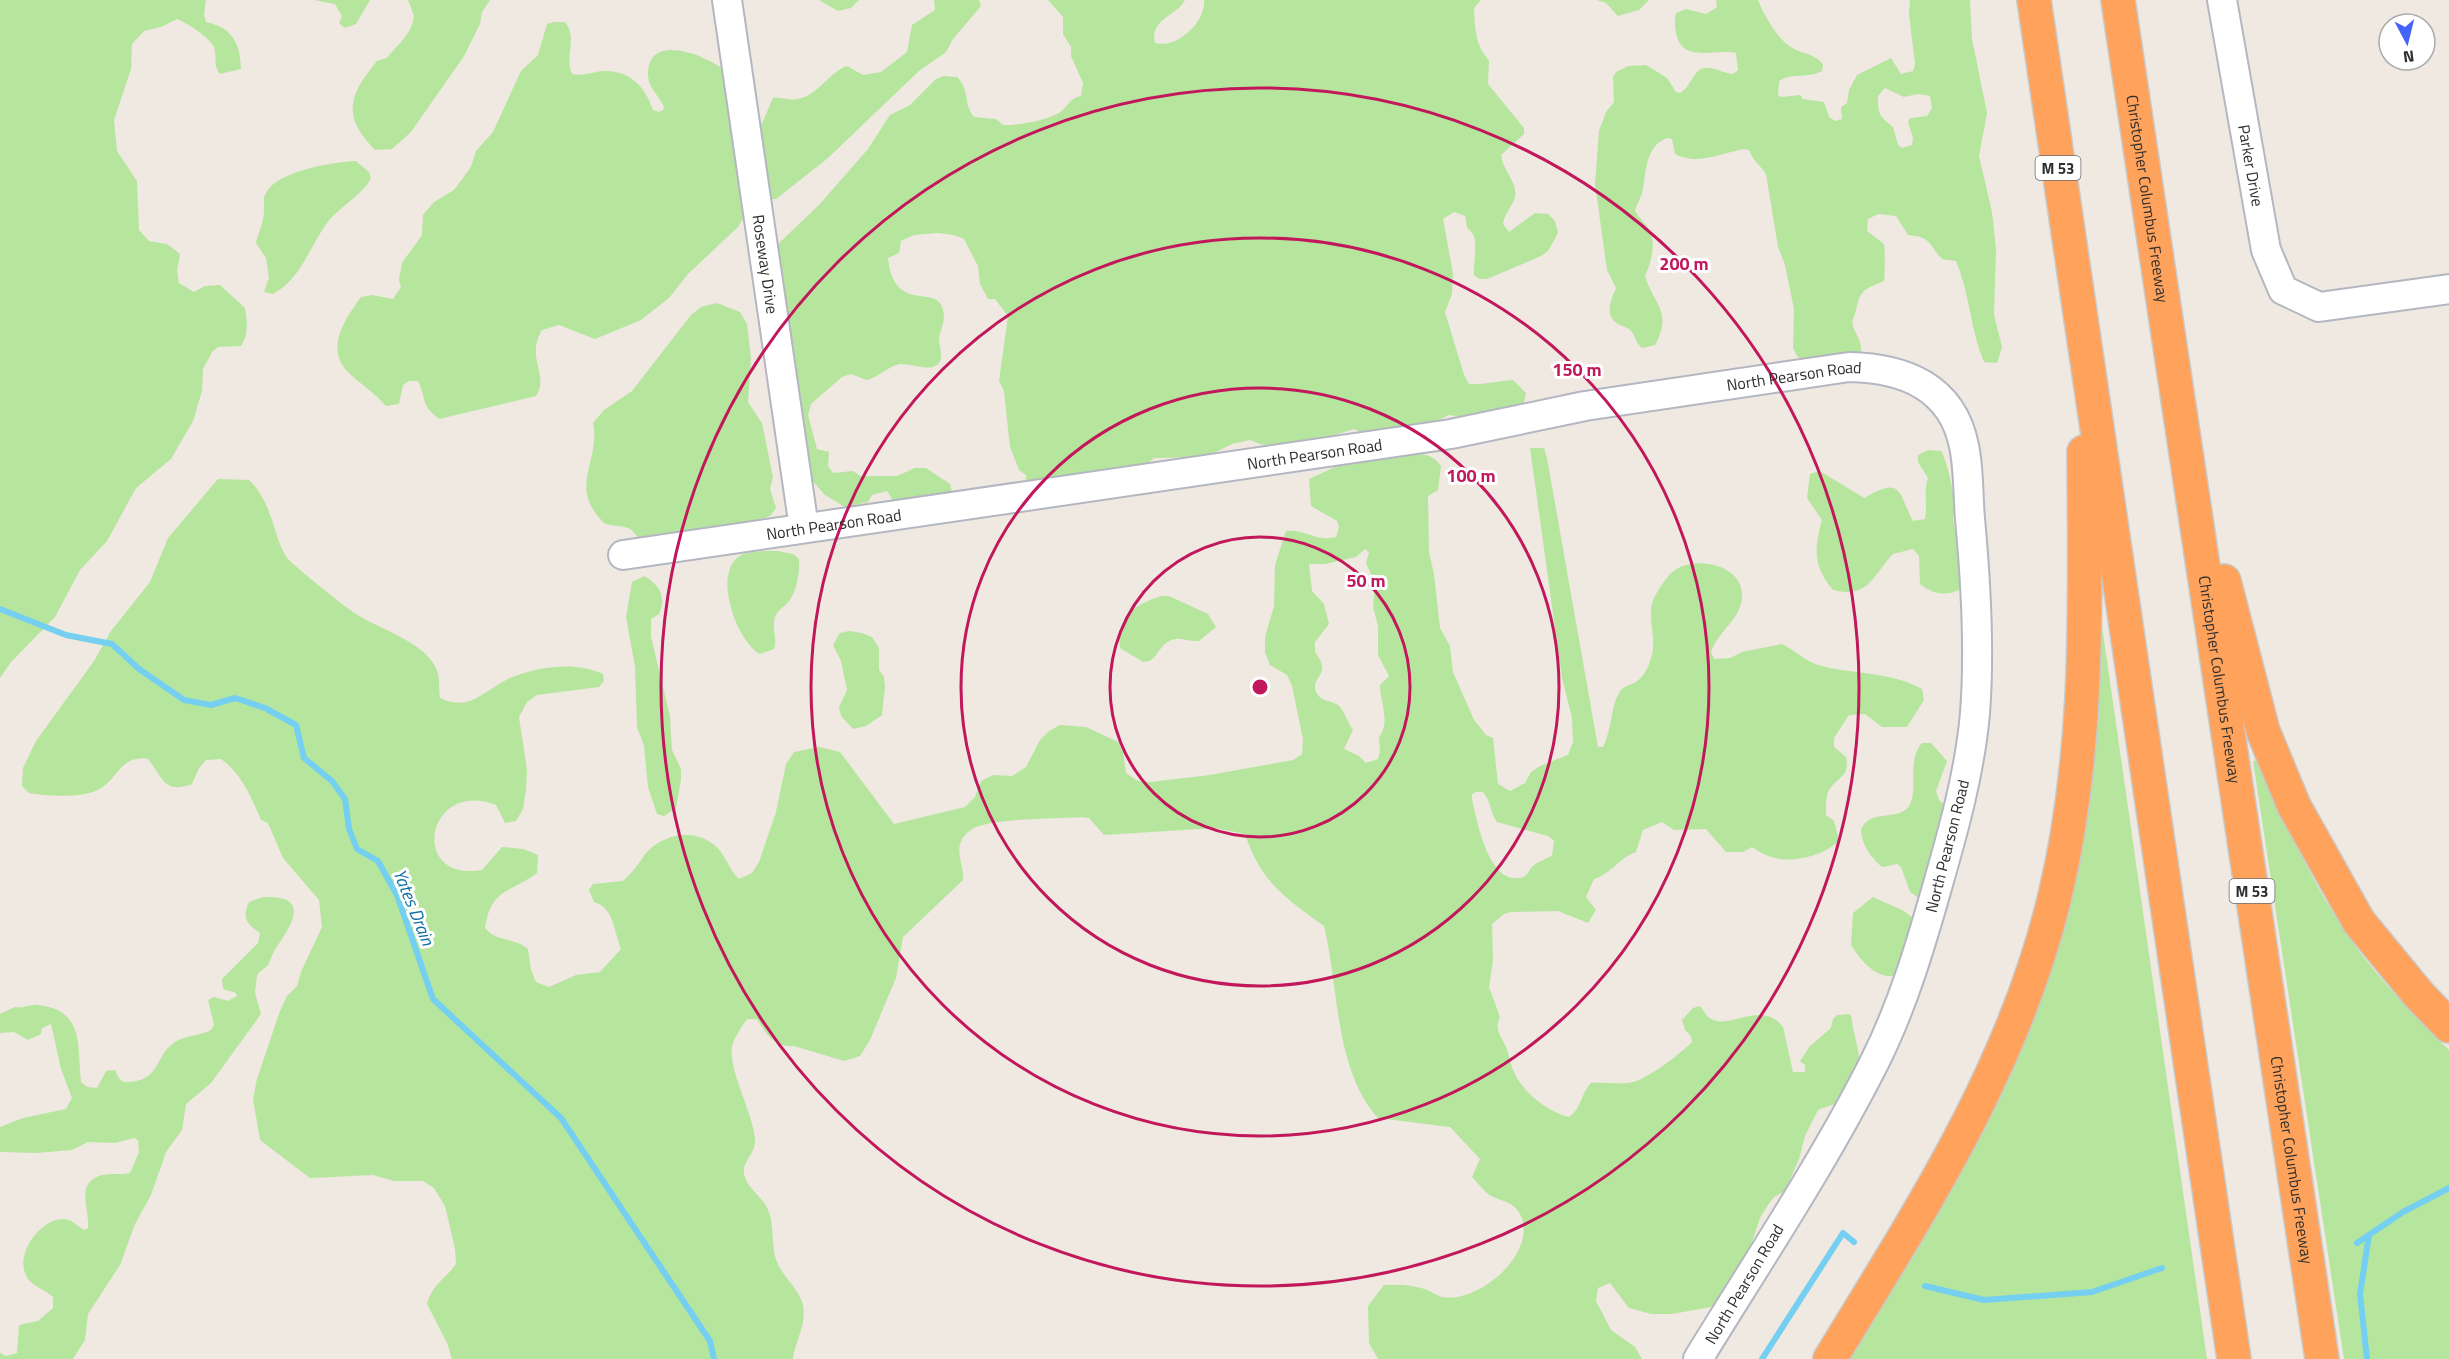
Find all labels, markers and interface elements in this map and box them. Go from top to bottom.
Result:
north arrow [2377,12,2437,72]
text: N [2402,44,2416,69]
street label: Christopher Columbus Freeway [2120,93,2175,305]
street label: Parker Drive [2232,123,2270,208]
road number: M 53 [2036,156,2080,180]
street label: Roseway Drive [746,213,785,315]
text: 200 m [1659,250,1709,277]
street label: North Pearson Road [1725,355,1862,397]
text: 150 m [1552,356,1602,383]
street label: North Pearson Road [1245,432,1384,476]
text: 100 m [1446,462,1496,489]
street label: North Pearson Road [765,502,903,546]
text: 50 m [1346,567,1386,594]
street label: Christopher Columbus Freeway [2193,574,2247,785]
centre of rings [1250,677,1270,697]
street label: North Pearson Road [1919,777,1975,915]
water label: Yates Drain [386,865,442,950]
road number: M 53 [2230,879,2274,903]
street label: Christopher Columbus Freeway [2265,1054,2320,1266]
street label: North Pearson Road [1699,1219,1789,1349]

